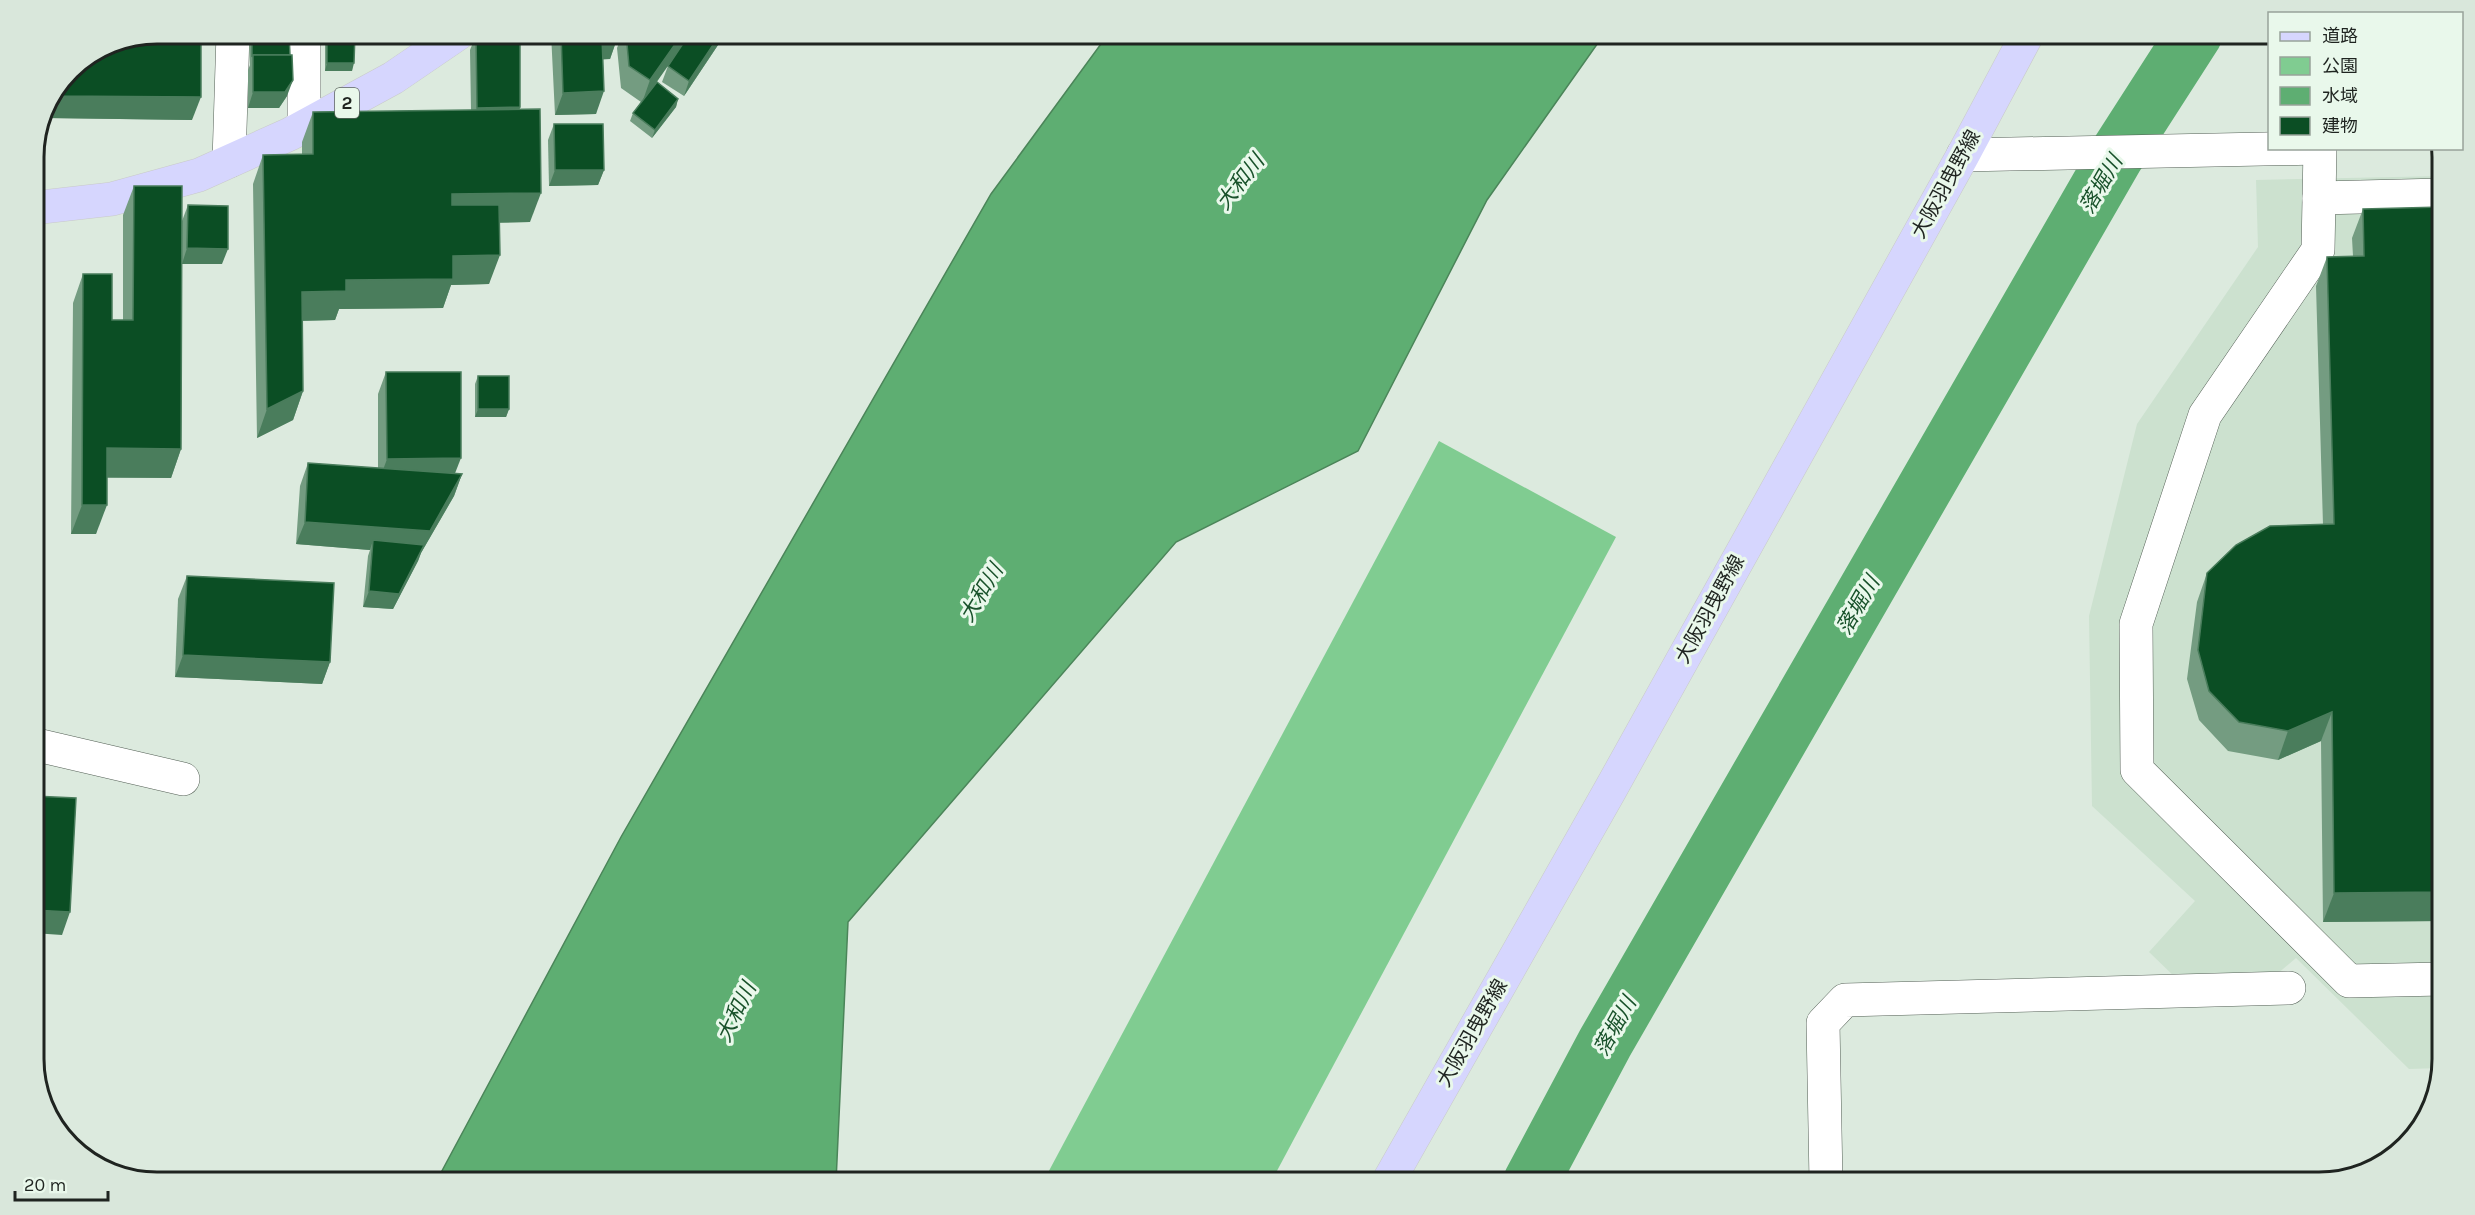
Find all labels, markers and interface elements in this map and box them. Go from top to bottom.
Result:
legend [2268,12,2463,150]
text: 道路 [2322,25,2358,47]
text: 公園 [2322,55,2358,77]
text: 水域 [2322,85,2358,107]
road number: 2 [335,88,359,118]
text: 建物 [2322,115,2358,137]
street label: 大阪羽曳野線 [1907,126,1985,242]
water label: 大和川 [1211,148,1270,214]
water label: 落堀川 [2075,149,2128,217]
street label: 大阪羽曳野線 [1671,551,1749,667]
water label: 大和川 [954,558,1009,626]
water label: 落堀川 [1832,570,1885,638]
street label: 大阪羽曳野線 [1432,975,1512,1091]
water label: 大和川 [711,977,761,1046]
water label: 落堀川 [1589,991,1642,1059]
scale bar [15,1164,108,1202]
text: 20 m [24,1174,66,1196]

